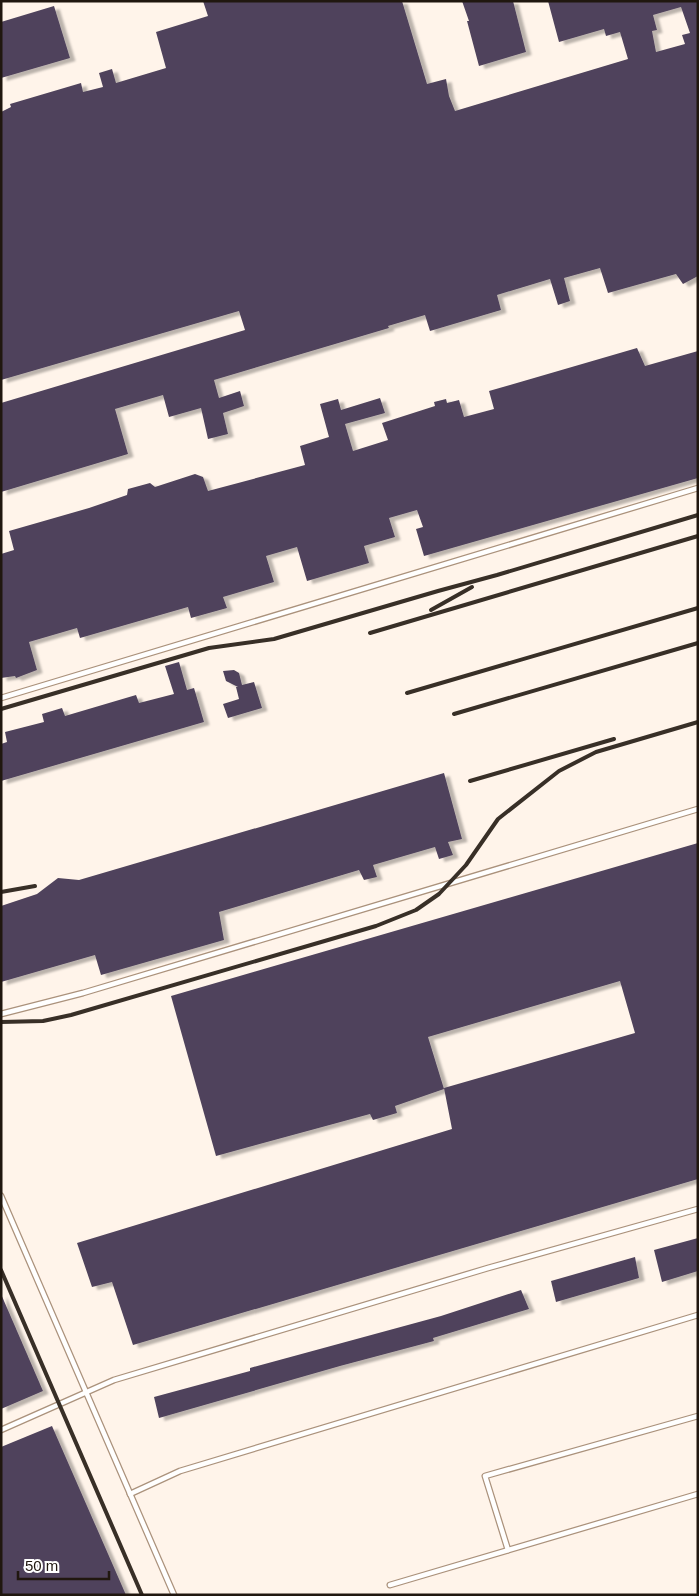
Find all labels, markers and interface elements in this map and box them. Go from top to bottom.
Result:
scale bar [18,1548,109,1580]
text: 50 m [25,1557,58,1574]

